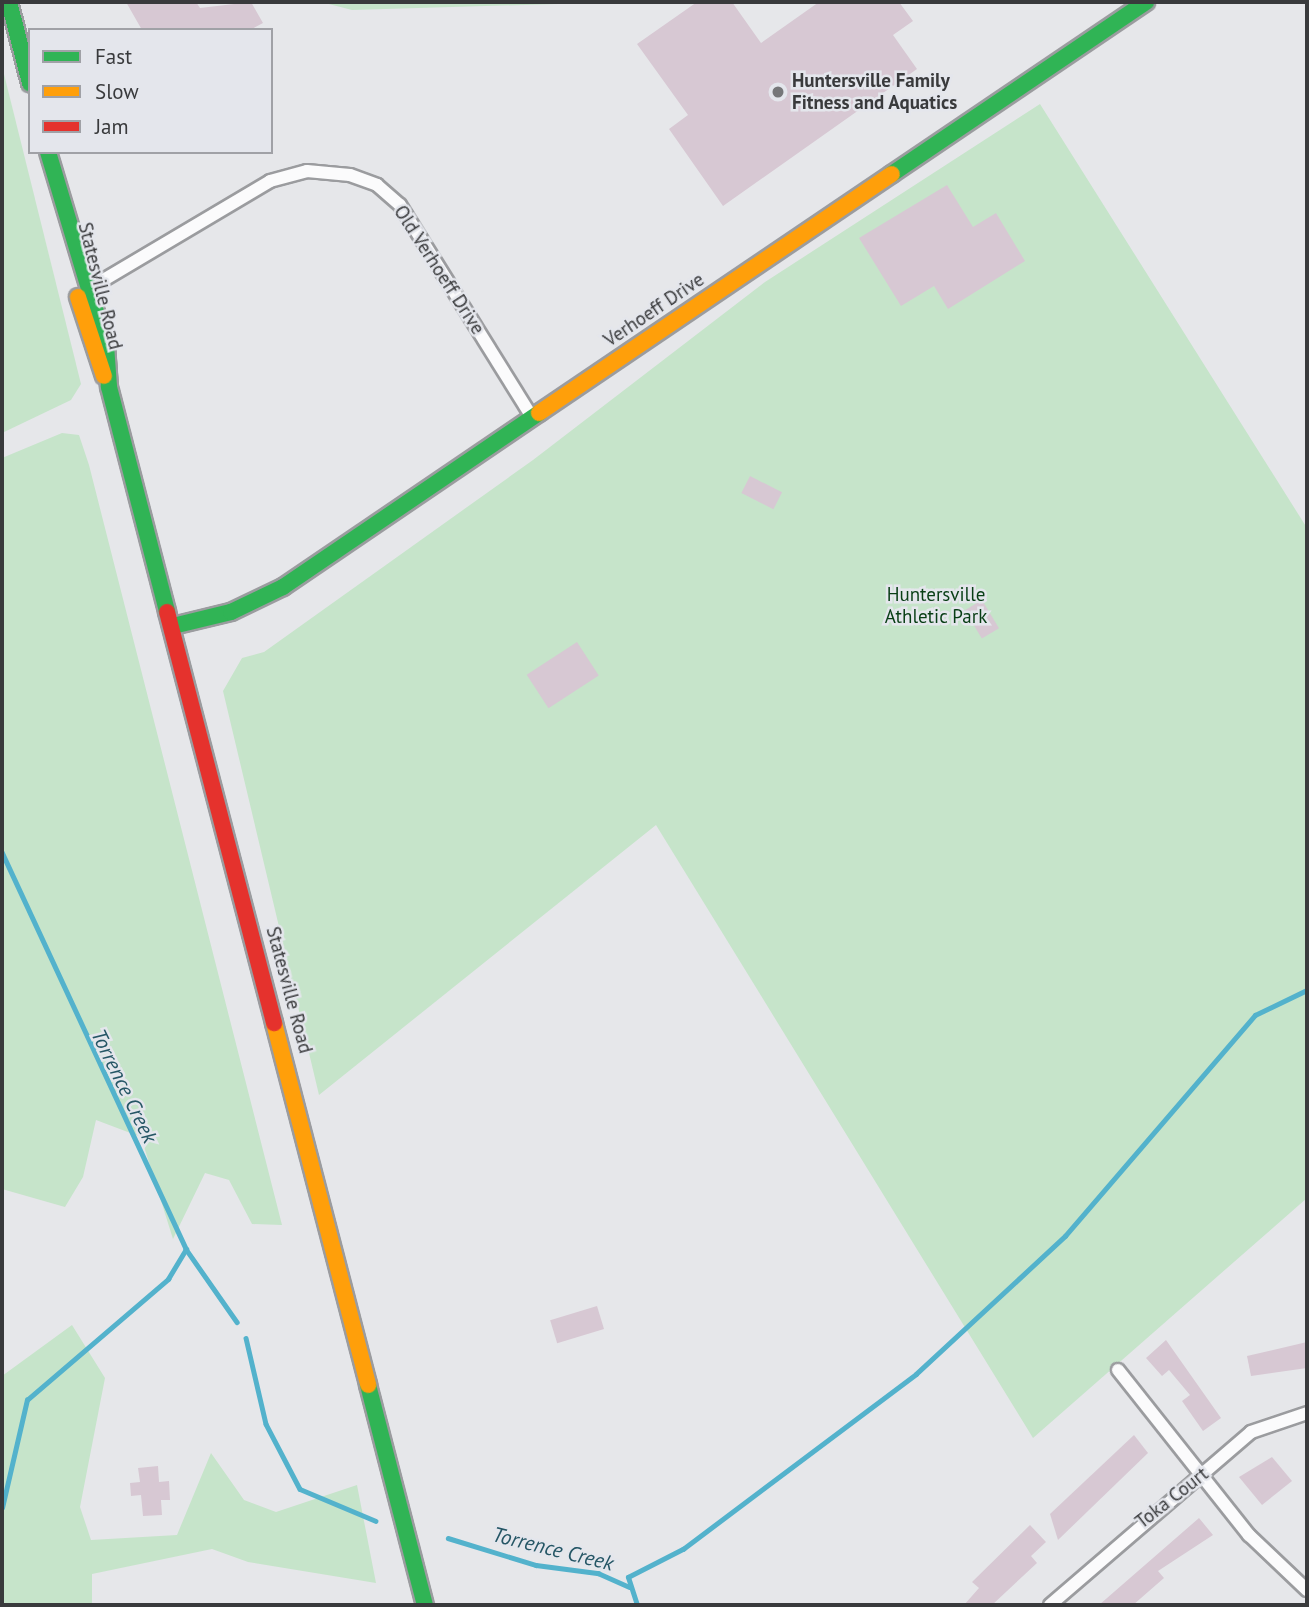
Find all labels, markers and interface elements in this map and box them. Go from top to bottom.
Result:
legend [28,28,273,154]
text: Fast [95,43,132,70]
place label: Huntersville Family Fitness and Aquatics [792,70,958,114]
text: Slow [95,78,139,105]
marker: Huntersville Family Fitness and Aquatics [770,84,786,100]
text: Jam [95,113,129,140]
street label: Old Verhoeff Drive [389,201,489,339]
street label: Statesville Road [73,220,127,352]
street label: Verhoeff Drive [600,268,708,352]
park label: Huntersville Athletic Park [885,584,987,628]
street label: Statesville Road [261,924,317,1056]
water label: Torrence Creek [86,1025,162,1147]
street label: Toka Court [1131,1463,1213,1533]
water label: Torrence Creek [490,1522,616,1576]

